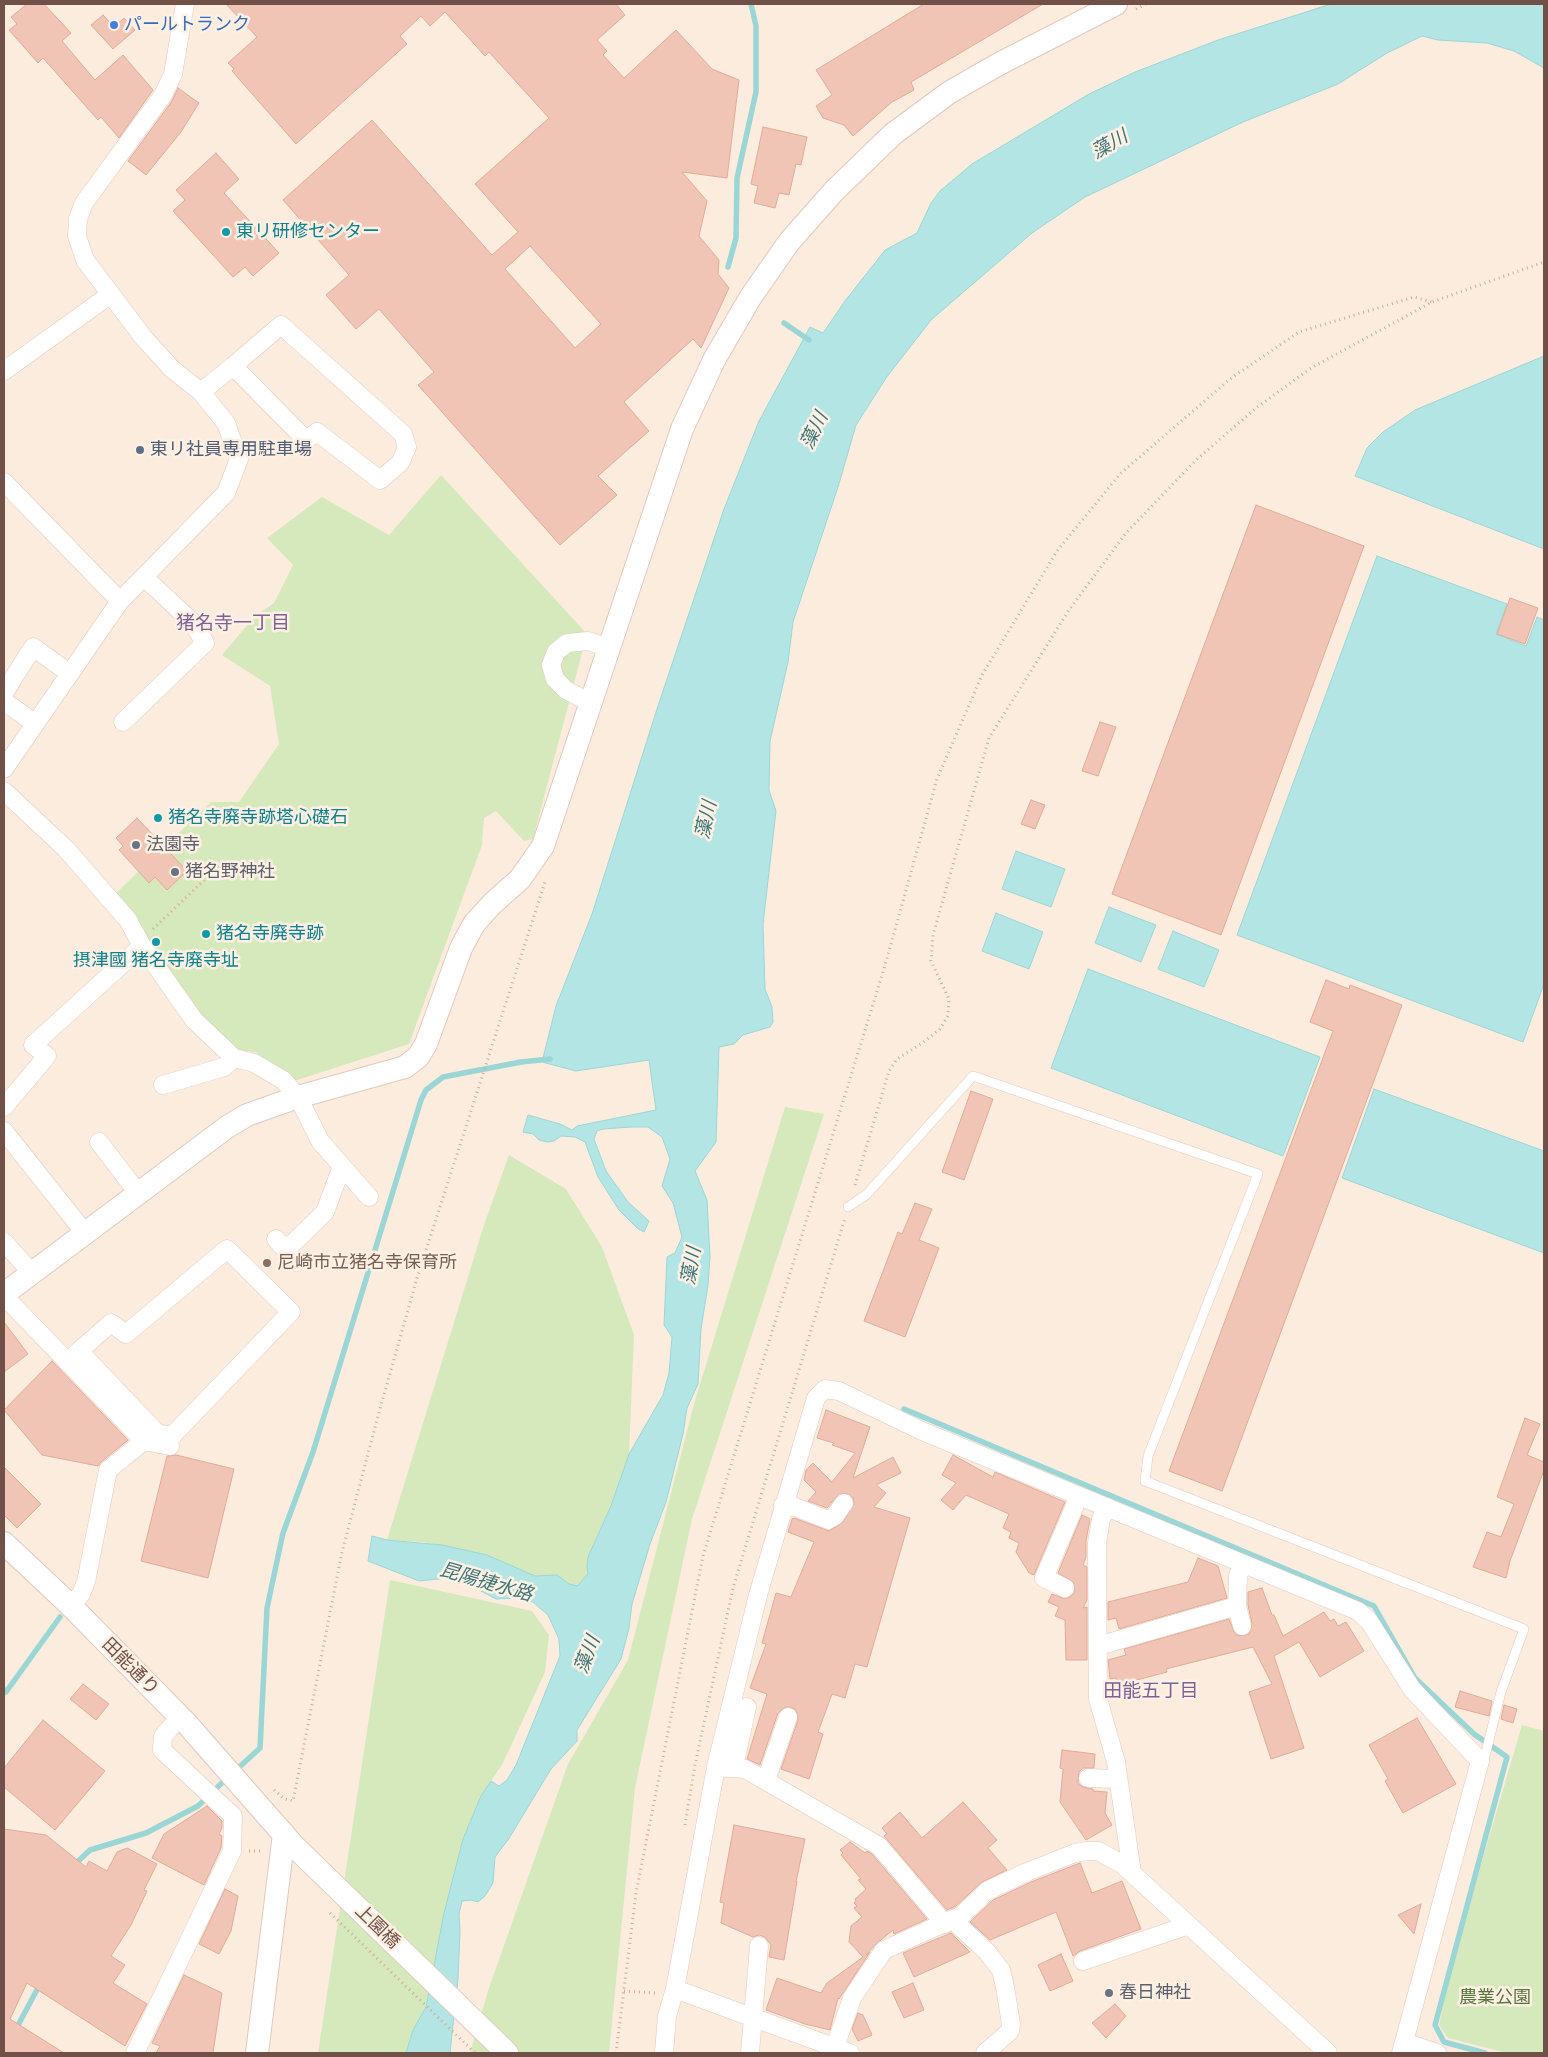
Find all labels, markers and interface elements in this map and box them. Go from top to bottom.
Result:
place label: パールトランク [124,14,250,36]
marker: パールトランク [108,19,120,31]
water label: 藻川 [1088,126,1132,164]
place label: 東リ研修センター [236,221,380,243]
marker: 東リ研修センター [220,226,232,238]
water label: 藻川 [796,409,834,453]
place label: 東リ社員専用駐車場 [150,439,312,461]
marker: 東リ社員専用駐車場 [134,444,146,456]
district label: 猪名寺一丁目 [176,613,290,635]
water label: 藻川 [692,799,722,841]
place label: 猪名寺廃寺跡塔心礎石 [168,807,348,829]
marker: 猪名寺廃寺跡塔心礎石 [152,812,164,824]
place label: 法園寺 [146,834,200,856]
marker: 法園寺 [130,839,142,851]
place label: 猪名野神社 [185,861,275,883]
marker: 猪名野神社 [169,866,181,878]
place label: 猪名寺廃寺跡 [216,923,324,945]
marker: 猪名寺廃寺跡 [200,928,212,940]
marker: 摂津國 猪名寺廃寺址 [150,936,162,948]
place label: 摂津國 猪名寺廃寺址 [73,950,239,972]
water label: 藻川 [677,1245,707,1287]
place label: 尼崎市立猪名寺保育所 [277,1252,457,1274]
marker: 尼崎市立猪名寺保育所 [261,1257,273,1269]
water label: 昆陽捷水路 [437,1559,535,1607]
water label: 藻川 [571,1633,605,1677]
street label: 田能通り [97,1634,163,1700]
district label: 田能五丁目 [1104,1681,1198,1703]
street label: 上園橋 [350,1900,404,1954]
place label: 春日神社 [1119,1982,1191,2004]
marker: 春日神社 [1103,1987,1115,1999]
park label: 農業公園 [1459,1987,1531,2009]

